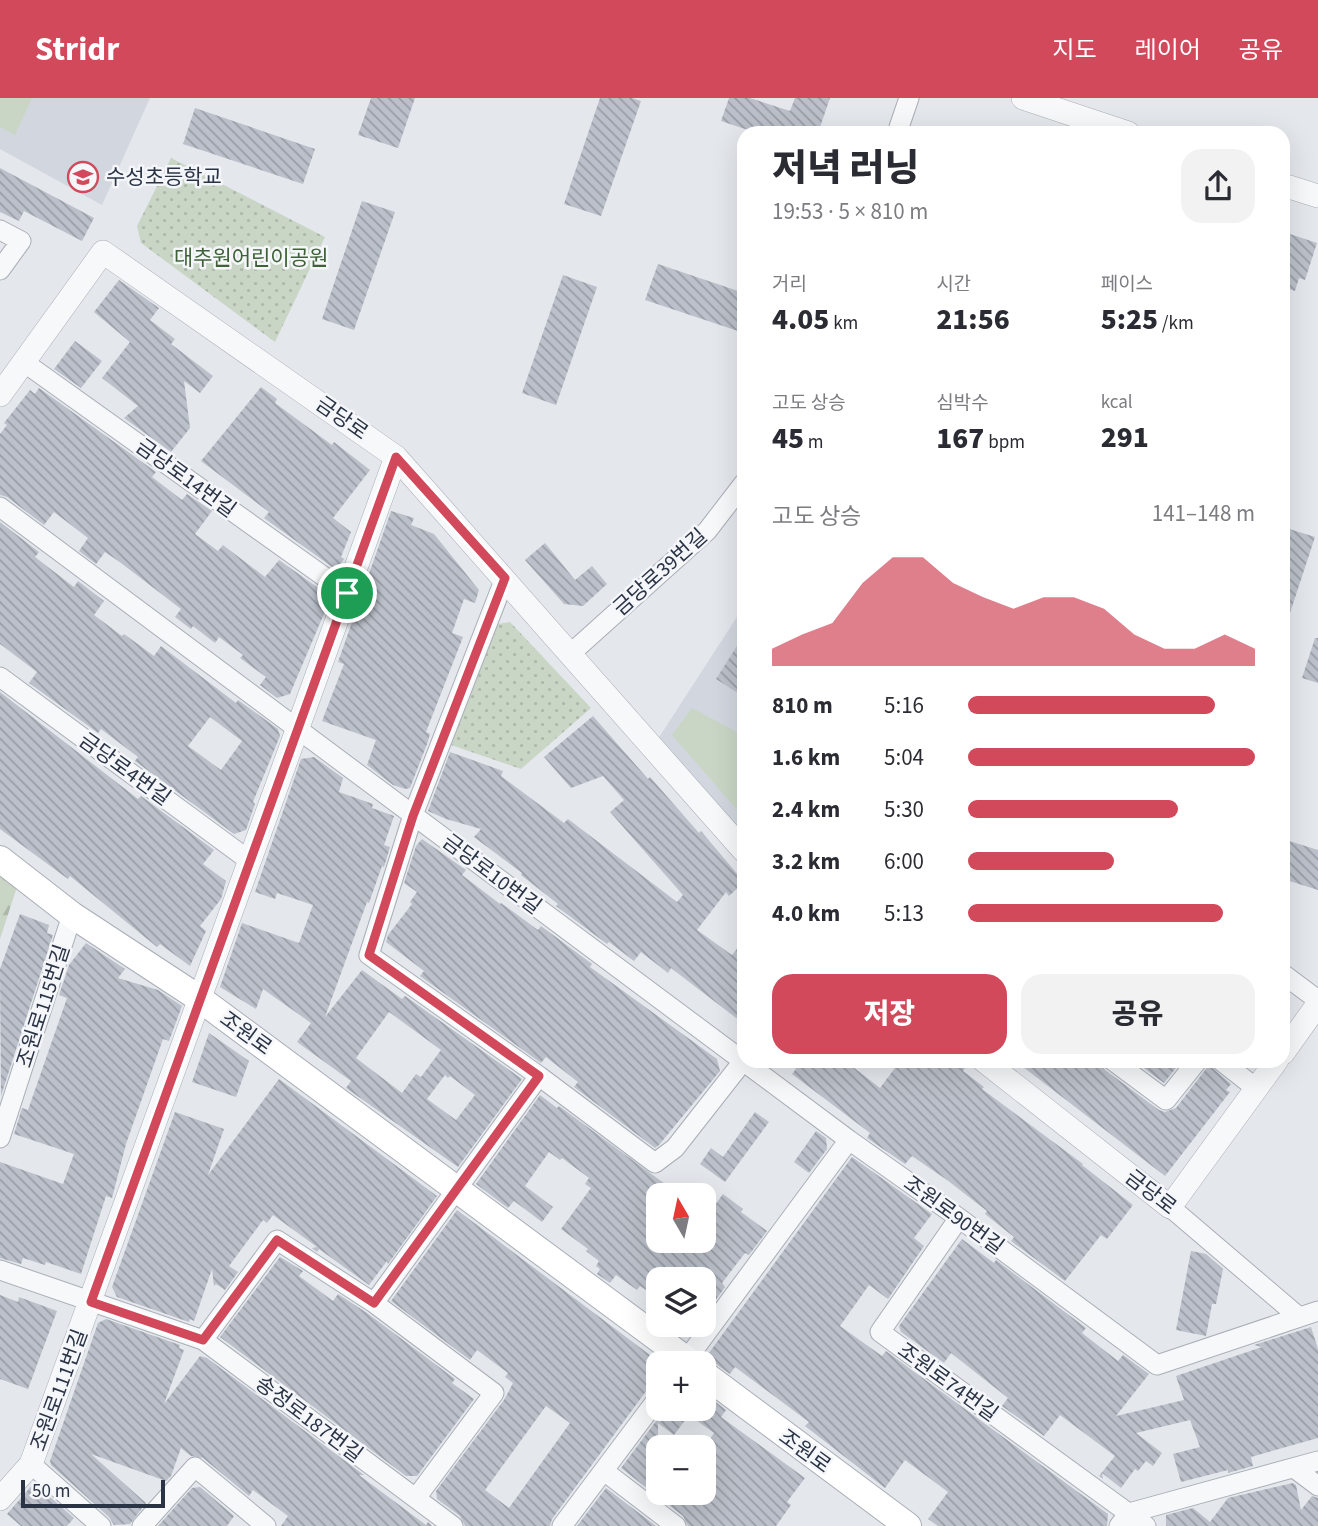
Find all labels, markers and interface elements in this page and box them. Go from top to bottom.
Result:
text: Stridr [35,26,119,73]
text: 지도 [1052,33,1097,68]
text: 레이어 [1135,33,1201,68]
text: 공유 [1239,33,1283,68]
text: 저녁 러닝 [772,142,919,196]
button: share [1181,149,1255,223]
school or university icon: 수성초등학교 [66,160,100,194]
place label: 수성초등학교 [106,162,222,192]
text: 19:53 · 5 × 810 m [772,195,928,228]
park label: 대추원어린이공원 [174,243,328,273]
text: 거리 [772,271,807,298]
text: 시간 [936,271,971,298]
text: 페이스 [1101,271,1153,298]
text: 4.05 [772,298,829,341]
text: 21:56 [936,298,1010,341]
text: 5:25 [1101,298,1158,341]
text: km [829,310,858,337]
text: /km [1158,310,1194,337]
street label: 금당로 [310,389,374,447]
text: kcal [1101,389,1133,416]
text: 고도 상승 [772,390,846,417]
text: 심박수 [936,390,989,417]
text: 291 [1101,416,1149,459]
text: 45 [772,417,804,460]
text: 167 [936,417,984,460]
text: m [804,429,824,456]
text: bpm [984,429,1025,456]
street label: 금당로14번길 [130,431,242,525]
text: 141–148 m [1152,497,1255,530]
text: 고도 상승 [772,500,861,533]
street label: 금당로39번길 [606,522,714,622]
pin [317,563,377,623]
icon: arrive [328,574,366,612]
text: 810 m [772,689,833,722]
text: 5:16 [884,689,924,722]
street label: 금당로4번길 [73,725,177,813]
text: 1.6 km [772,741,840,774]
text: 5:04 [884,741,924,774]
text: 2.4 km [772,793,840,826]
text: 5:30 [884,793,924,826]
street label: 금당로10번길 [436,827,548,921]
text: 3.2 km [772,845,840,878]
text: 6:00 [884,845,924,878]
text: 4.0 km [772,897,840,930]
text: 5:13 [884,897,924,930]
street label: 조원로115번길 [9,941,77,1071]
button: 저장 [772,974,1007,1054]
button: 공유 [1021,974,1255,1054]
street label: 조원로 [214,1004,278,1062]
street label: 금당로 [1119,1162,1183,1222]
street label: 조원로90번길 [898,1168,1010,1262]
north arrow [646,1183,716,1253]
map controls [646,1183,716,1505]
button: layers [646,1267,716,1337]
street label: 조원로111번길 [23,1325,95,1455]
street label: 조원로74번길 [892,1335,1004,1429]
button: + [646,1351,716,1421]
street label: 송정로187번길 [249,1369,369,1469]
street label: 조원로 [773,1422,837,1480]
button: − [646,1435,716,1505]
scale bar [21,1477,164,1509]
text: 50 m [32,1478,70,1505]

